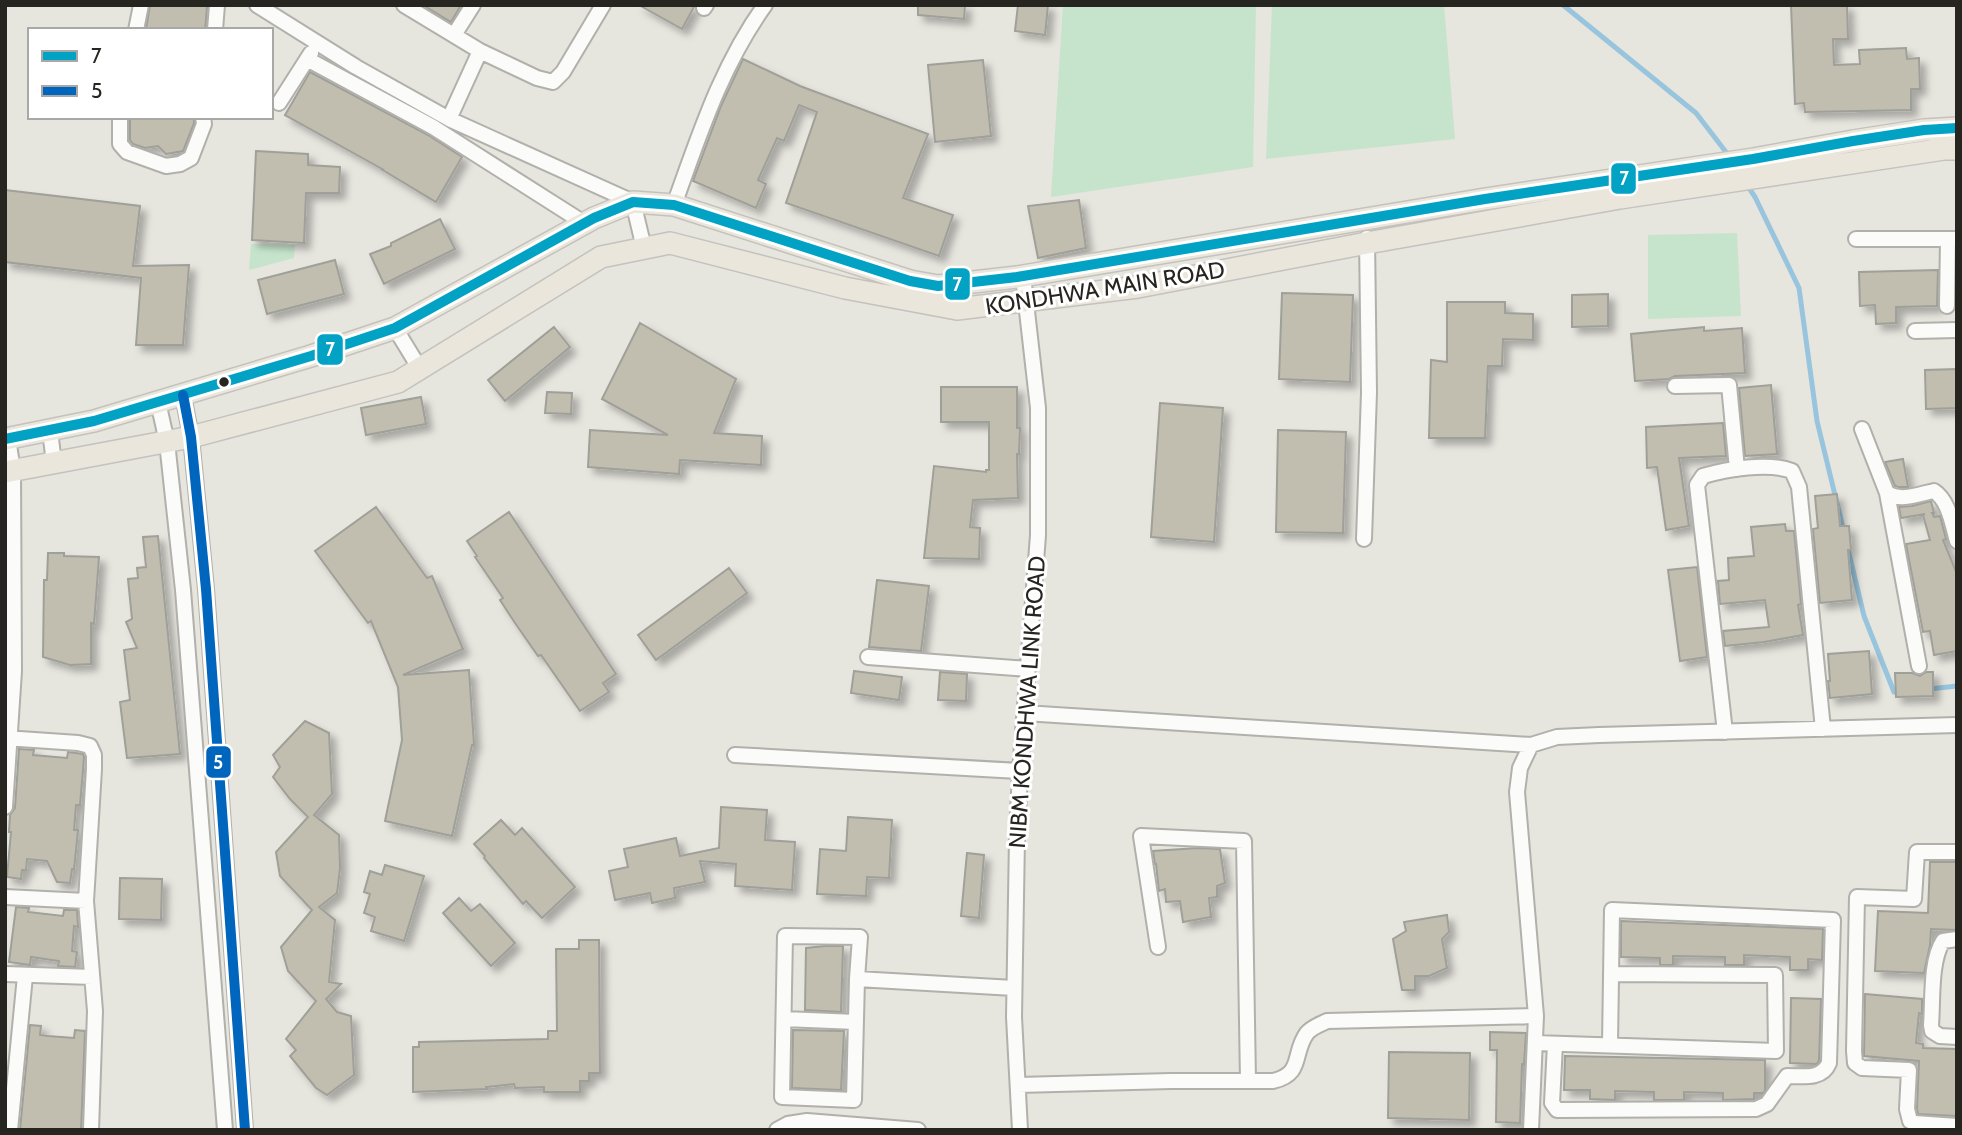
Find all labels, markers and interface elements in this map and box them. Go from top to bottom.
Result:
legend [28,28,273,119]
text: 7 [91,43,102,68]
text: 5 [91,78,102,103]
line badge: 7 [1610,162,1637,195]
text: 7 [1619,167,1629,190]
street label: KONDHWA MAIN ROAD [983,255,1227,321]
line badge: 7 [944,267,971,301]
text: 7 [952,273,962,296]
line badge: 7 [316,333,344,366]
text: 7 [325,338,335,361]
unlabelled marker [217,375,231,389]
street label: NIBM KONDHWA LINK ROAD [1003,555,1051,849]
line badge: 5 [205,745,232,779]
text: 5 [213,751,223,774]

